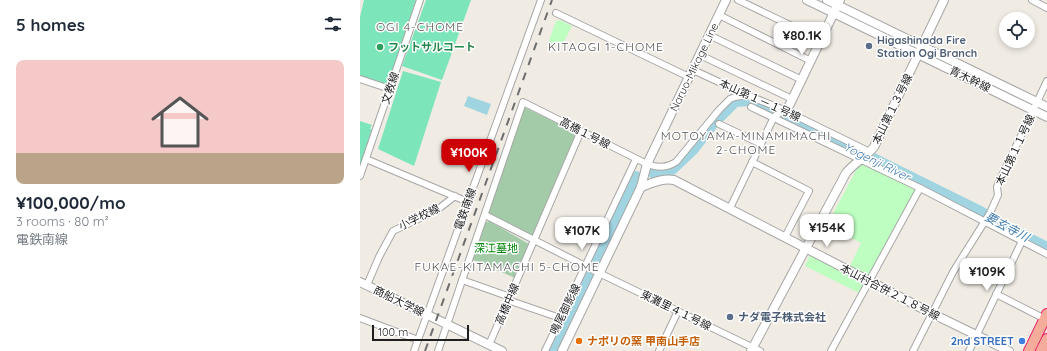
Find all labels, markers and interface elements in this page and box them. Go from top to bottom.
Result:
map controls [999,12,1035,48]
button: locate [999,12,1035,48]
icon: filters [322,13,344,35]
text: 5 homes [16,14,85,35]
district label: OGI 4-CHOME [376,19,464,34]
street label: Naruo-Mikage Line [667,20,721,114]
pin: ¥80.1K [769,22,835,56]
text: ¥80.1K [782,27,822,43]
place label: Higashinada Fire Station Ogi Branch [877,33,977,60]
district label: KITAOGI 1-CHOME [548,39,664,54]
place label: フットサルコート [388,40,476,54]
marker: Higashinada Fire Station Ogi Branch [864,41,874,51]
marker: フットサルコート [375,42,385,52]
street label: 青木幹線 [947,63,993,95]
street label: 文教線 [378,70,402,106]
street label: 本山第１３号線 [869,71,915,147]
street label: 本山第１－１号線 [717,76,803,124]
icon: home [144,86,216,158]
street label: 本山第１１号線 [992,112,1038,188]
street label: 高橋１号線 [557,114,613,152]
district label: MOTOYAMA-MINAMIMACHI 2-CHOME [661,128,831,157]
pin: ¥100K [441,139,497,173]
water label: Yogenji River [842,139,914,185]
text: ¥100K [450,144,488,160]
street label: 電鉄南線 [451,186,479,232]
text: ¥100,000/mo [16,192,126,213]
street label: 小学校線 [396,201,442,233]
water label: 要玄寺川 [983,209,1034,245]
text: 3 rooms · 80 m² [16,213,109,229]
pin: ¥154K [799,214,855,248]
pin: ¥107K [554,217,610,251]
text: ¥154K [809,219,845,235]
text: ¥107K [564,222,600,238]
text: 電鉄南線 [16,231,68,247]
park label: 深江墓地 [474,241,518,255]
pin: ¥109K [959,258,1015,292]
district label: FUKAE-KITAMACHI 5-CHOME [414,259,600,274]
street label: 本山村合併２１８号線 [838,261,942,323]
text: ¥109K [969,263,1005,279]
street label: 高橋中線 [492,281,522,327]
street label: 鳴尾御影線 [547,281,583,337]
street label: 商船大学線 [371,283,427,319]
street label: 東灘里４１号線 [638,287,714,333]
place label: ナダ電子株式会社 [738,310,826,324]
marker: ナダ電子株式会社 [725,312,735,322]
scale bar [372,323,469,342]
text: 100 m [378,325,408,339]
place label: ナポリの窯 甲南山手店 [587,334,700,348]
place label: 2nd STREET [951,334,1014,348]
marker: ナポリの窯 甲南山手店 [574,336,584,346]
marker: 2nd STREET [1017,336,1027,346]

